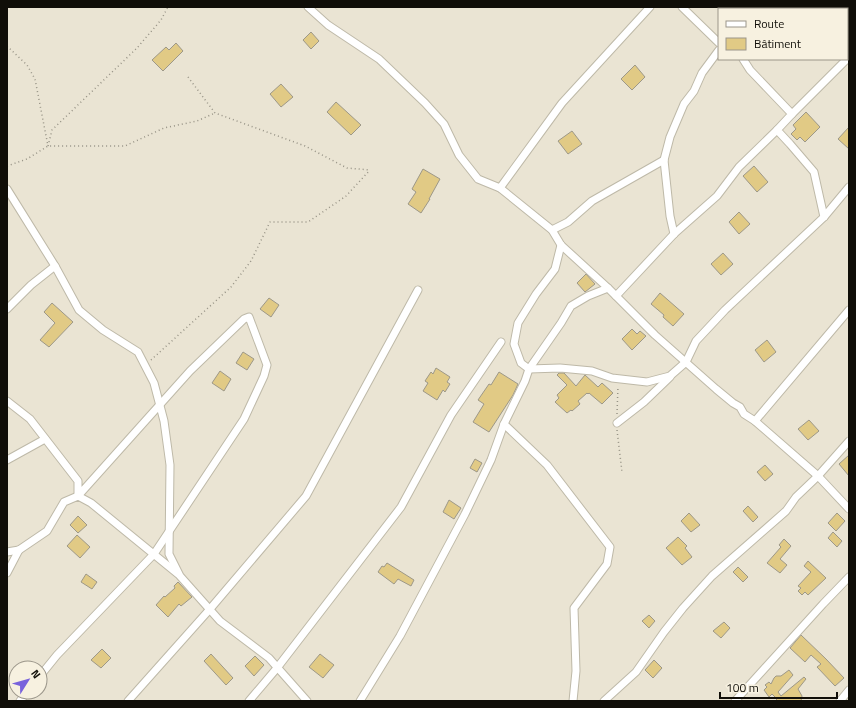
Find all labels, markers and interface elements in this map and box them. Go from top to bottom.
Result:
legend [718,8,848,60]
text: Route [754,14,784,33]
text: Bâtiment [754,34,802,53]
north arrow [8,660,48,700]
text: N [27,666,45,682]
scale bar [720,674,837,700]
text: 100 m [726,678,759,697]

